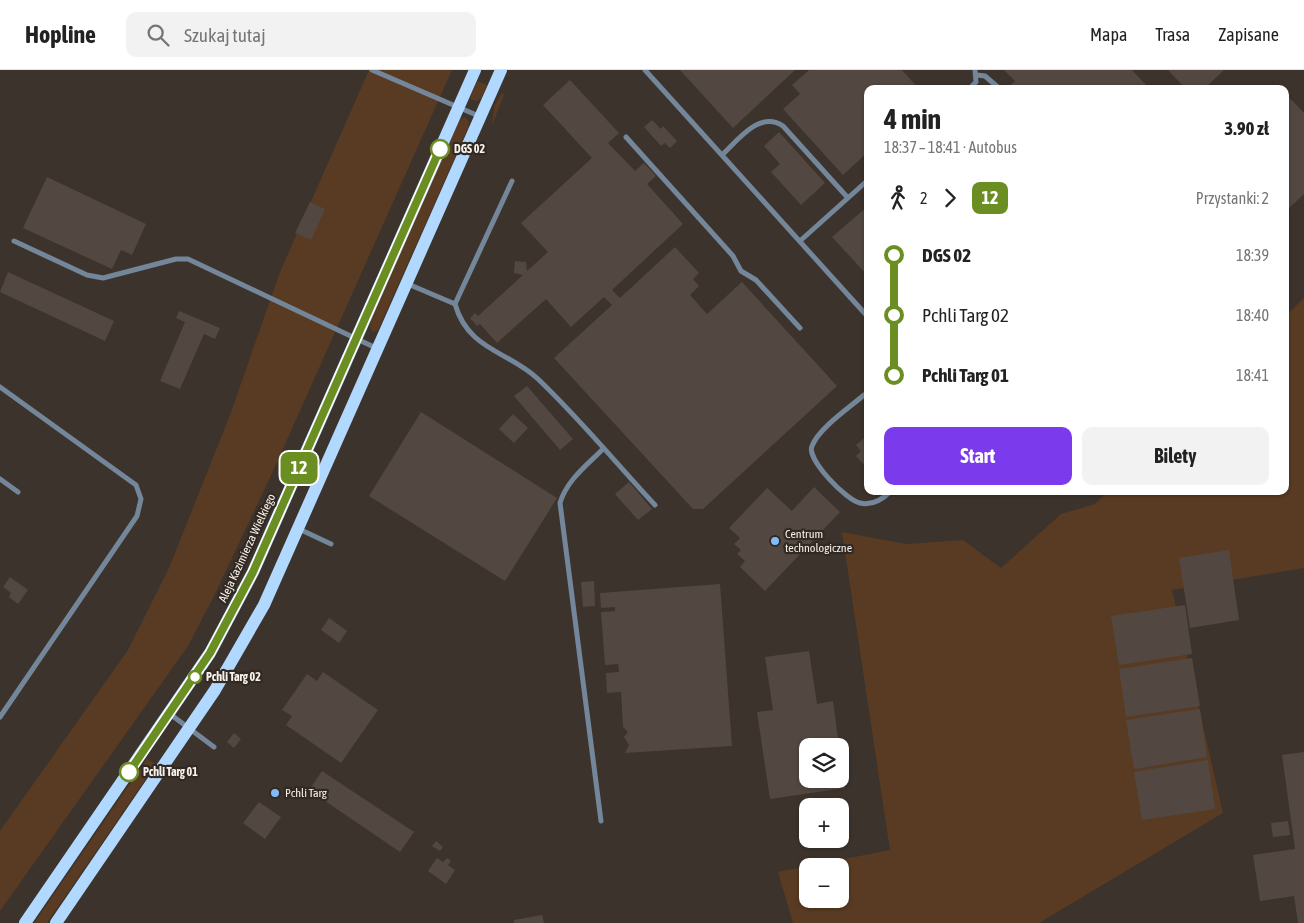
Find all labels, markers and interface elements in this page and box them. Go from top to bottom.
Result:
search box [126,12,476,57]
text: Hopline [25,21,96,48]
icon: search [144,21,172,49]
text: Szukaj tutaj [184,24,266,46]
text: Mapa [1090,24,1127,45]
text: Trasa [1155,24,1190,45]
text: Zapisane [1218,24,1279,45]
text: 4 min [884,103,941,135]
text: 3.90 zł [1224,117,1269,139]
text: 18:37 – 18:41 · Autobus [884,138,1017,156]
marker: DGS 02 [430,139,450,159]
place label: DGS 02 [454,142,485,156]
icon: walk [884,184,912,212]
icon: forward [936,184,964,212]
text: 12 [982,187,998,208]
text: 2 [920,189,928,207]
text: Przystanki: 2 [1196,189,1269,207]
text: DGS 02 [922,244,971,266]
text: 18:39 [1236,246,1269,264]
text: Pchli Targ 02 [922,304,1009,326]
text: 18:40 [1236,306,1269,324]
text: Pchli Targ 01 [922,364,1009,386]
text: 18:41 [1236,366,1269,384]
button: Start [884,427,1072,485]
button: Bilety [1082,427,1269,485]
line badge: 12 [276,452,322,484]
text: 12 [291,457,307,478]
street label: Aleja Kazimierza Wielkiego [216,491,279,605]
place label: Centrum technologiczne [785,527,852,555]
marker: Centrum technologiczne [769,535,781,547]
marker: Pchli Targ 02 [188,670,202,684]
place label: Pchli Targ 02 [206,670,261,684]
map controls [799,738,849,908]
button: layers [799,738,849,788]
marker: Pchli Targ 01 [119,762,139,782]
place label: Pchli Targ 01 [143,765,198,779]
place label: Pchli Targ [285,786,328,800]
marker: Pchli Targ [269,787,281,799]
button: + [799,798,849,848]
button: − [799,858,849,908]

